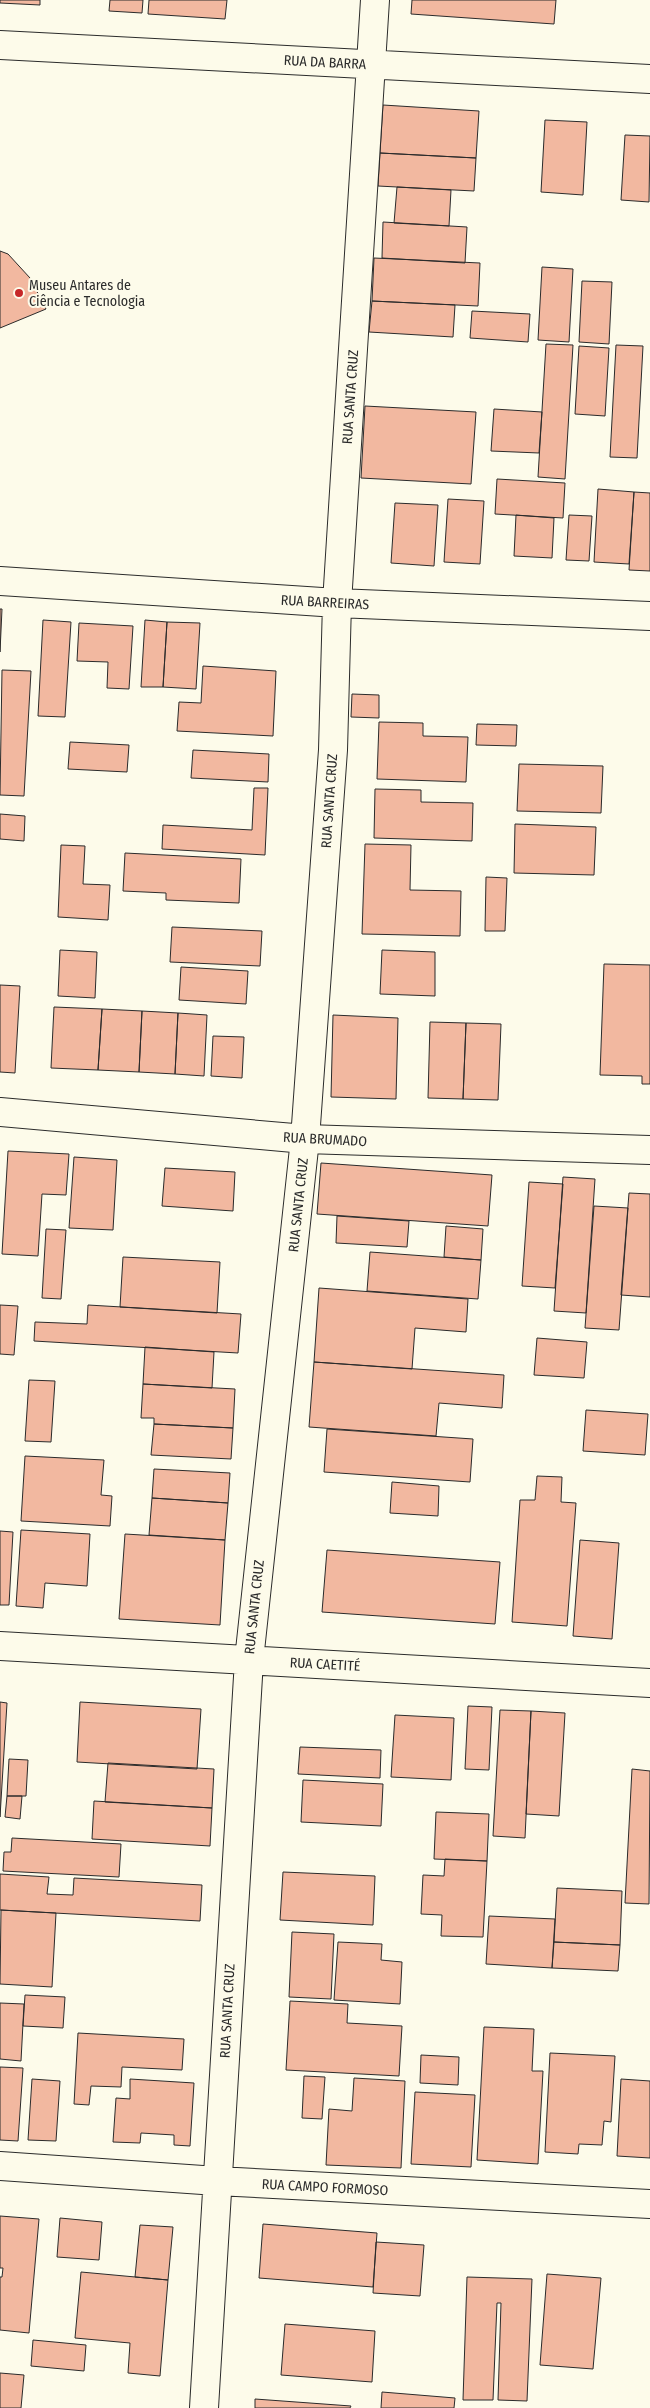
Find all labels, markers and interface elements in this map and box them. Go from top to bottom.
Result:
street label: RUA DA BARRA [283,52,367,73]
place label: Museu Antares de Ciência e Tecnologia [29,277,145,310]
marker: Museu Antares de Ciência e Tecnologia [13,287,25,299]
street label: RUA SANTA CRUZ [339,349,362,445]
street label: RUA BARREIRAS [280,592,370,613]
street label: RUA SANTA CRUZ [318,753,341,849]
street label: RUA BRUMADO [283,1129,368,1150]
street label: RUA SANTA CRUZ [285,1157,312,1253]
street label: RUA SANTA CRUZ [241,1559,268,1655]
street label: RUA CAETITÉ [289,1653,361,1675]
street label: RUA SANTA CRUZ [217,1963,238,2059]
street label: RUA CAMPO FORMOSO [261,2176,389,2199]

